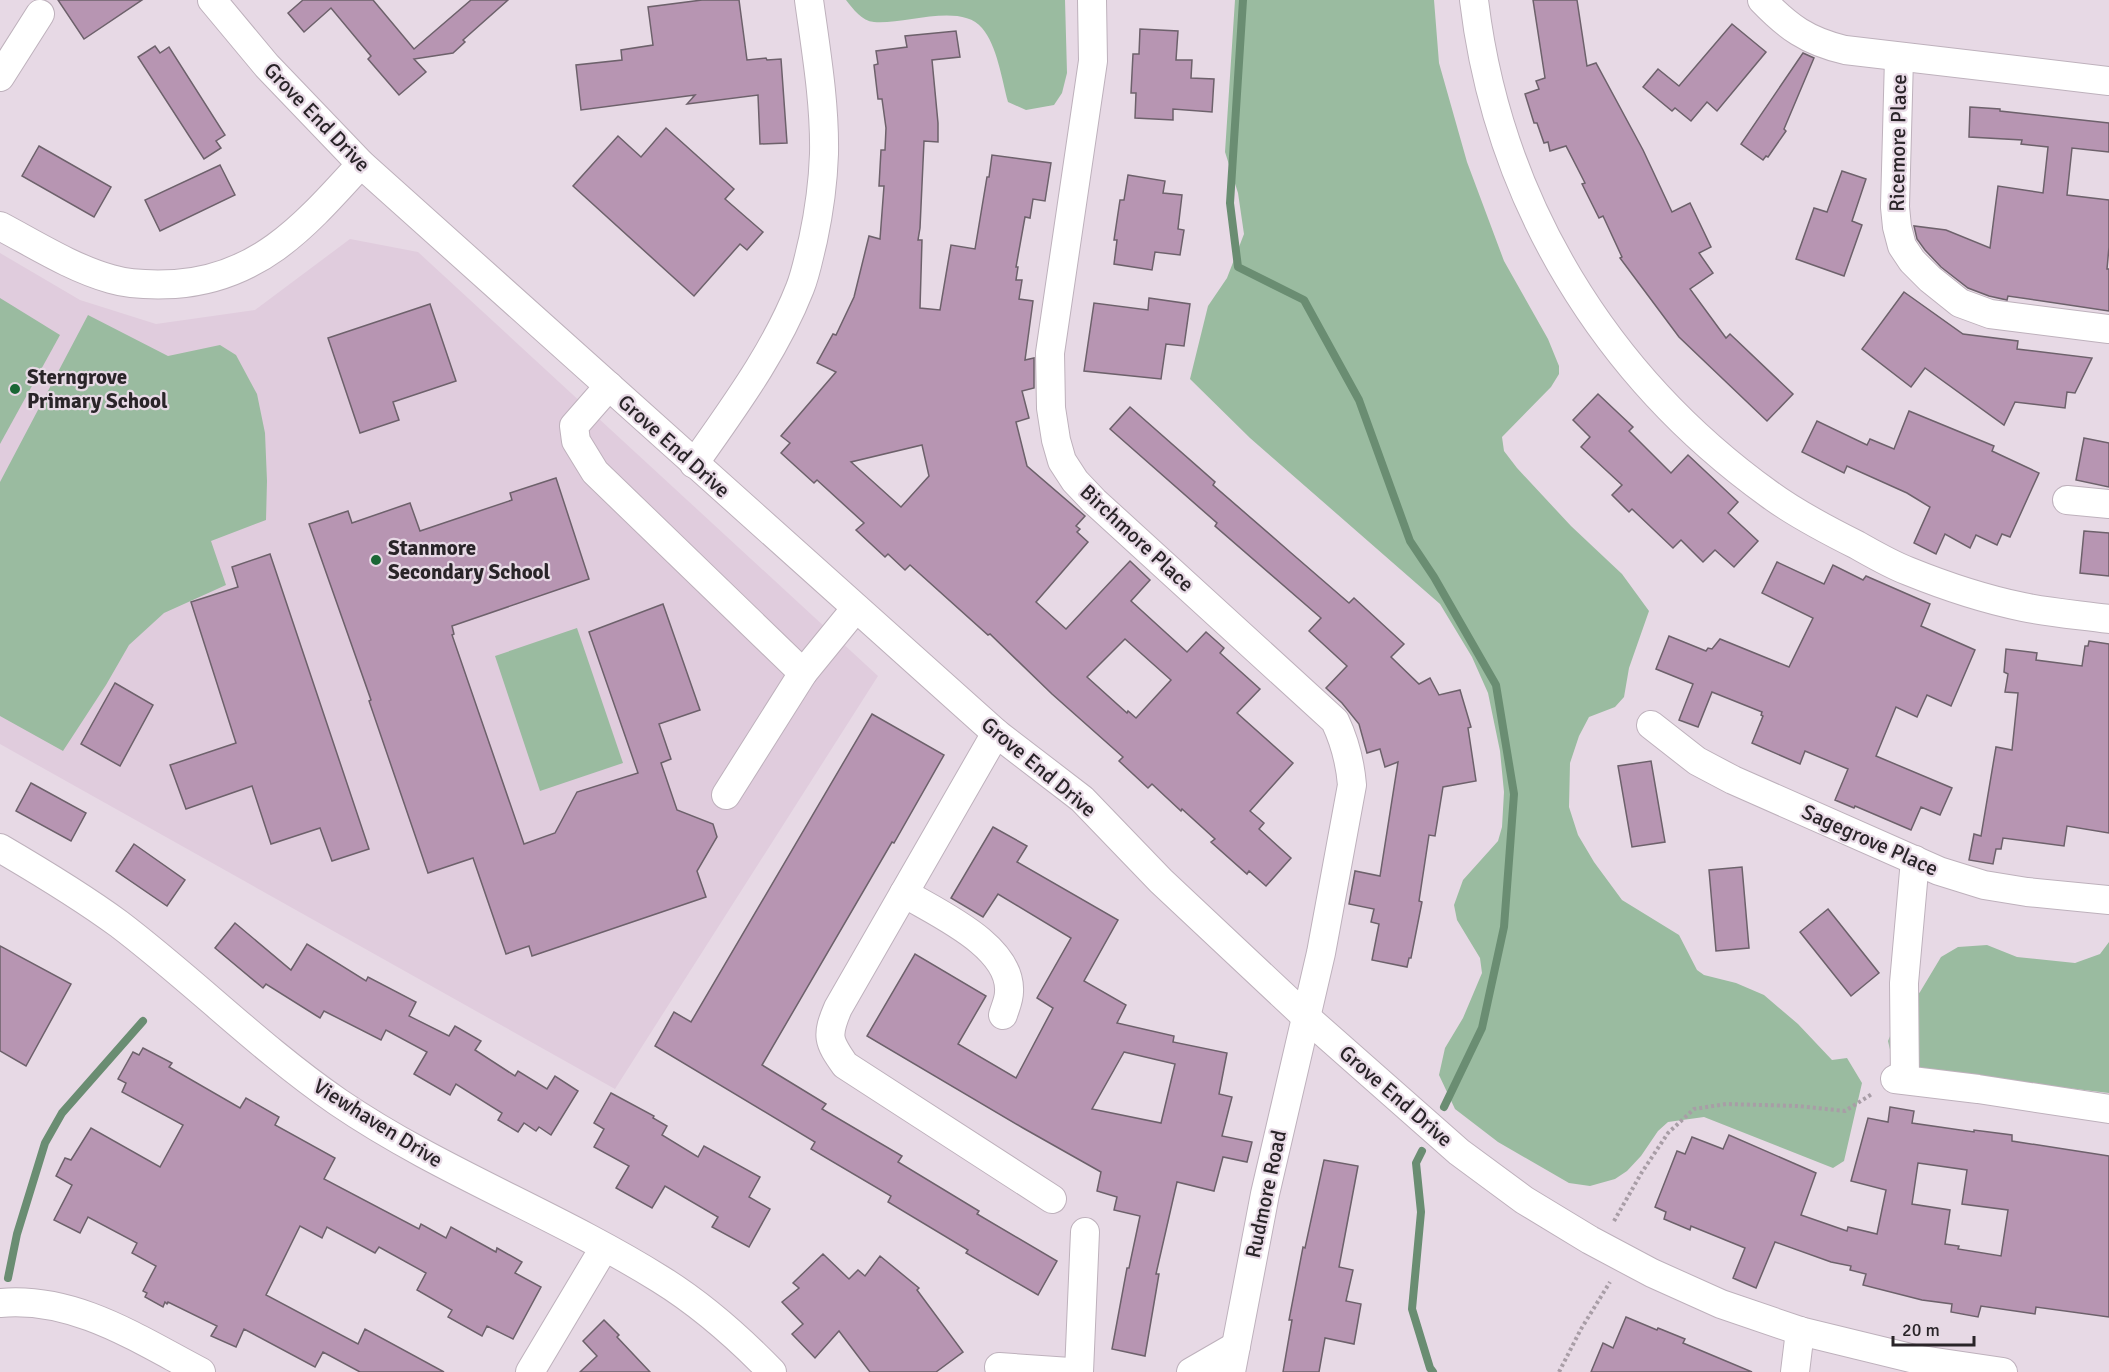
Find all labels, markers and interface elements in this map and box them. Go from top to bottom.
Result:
street label: Grove End Drive [258,57,376,177]
street label: Ricemore Place [1884,74,1912,212]
place label: Sterngrove Primary School [27,364,168,414]
marker: Sterngrove Primary School [8,382,22,396]
street label: Grove End Drive [613,389,735,503]
street label: Birchmore Place [1075,479,1199,597]
place label: Stanmore Secondary School [388,535,551,585]
marker: Stanmore Secondary School [369,553,383,567]
street label: Grove End Drive [976,711,1102,823]
street label: Sagegrove Place [1798,798,1942,882]
street label: Grove End Drive [1334,1040,1458,1152]
street label: Viewhaven Drive [308,1073,448,1173]
street label: Rudmore Road [1240,1128,1292,1260]
scale bar [1893,1309,1974,1347]
text: 20 m [1902,1319,1940,1341]

